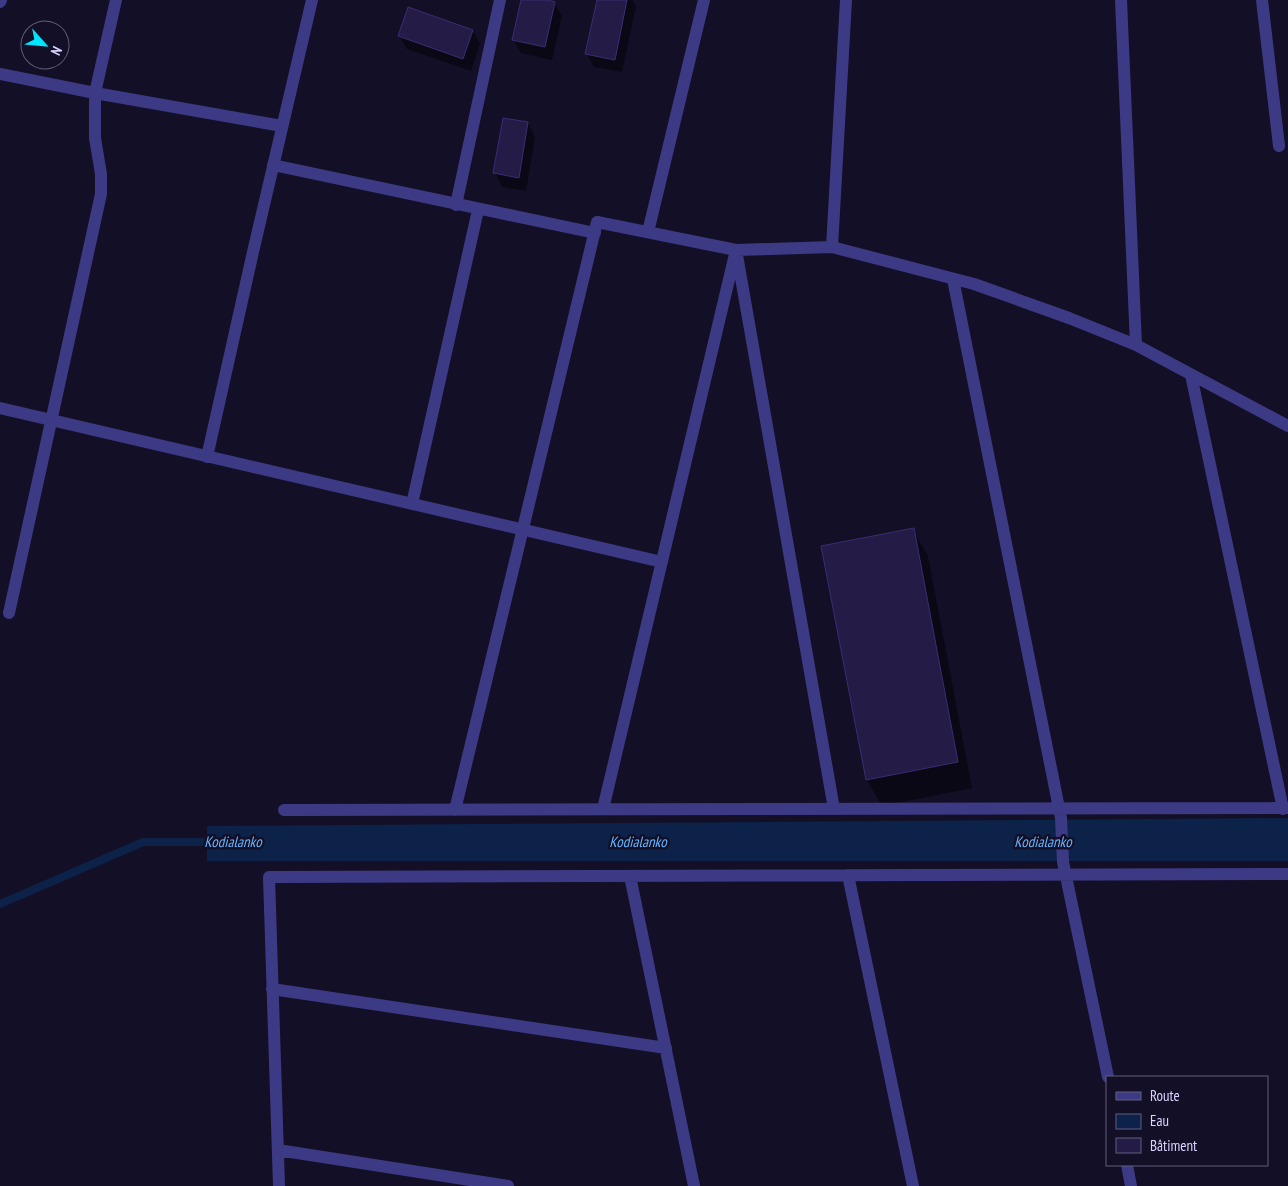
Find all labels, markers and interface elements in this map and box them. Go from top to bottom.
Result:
north arrow [20,20,70,70]
text: N [47,43,66,58]
water label: Kodialanko [204,832,263,851]
water label: Kodialanko [609,832,668,851]
water label: Kodialanko [1014,832,1073,851]
legend [1106,1076,1268,1166]
text: Route [1150,1086,1180,1105]
text: Eau [1150,1111,1169,1130]
text: Bâtiment [1150,1136,1197,1155]

